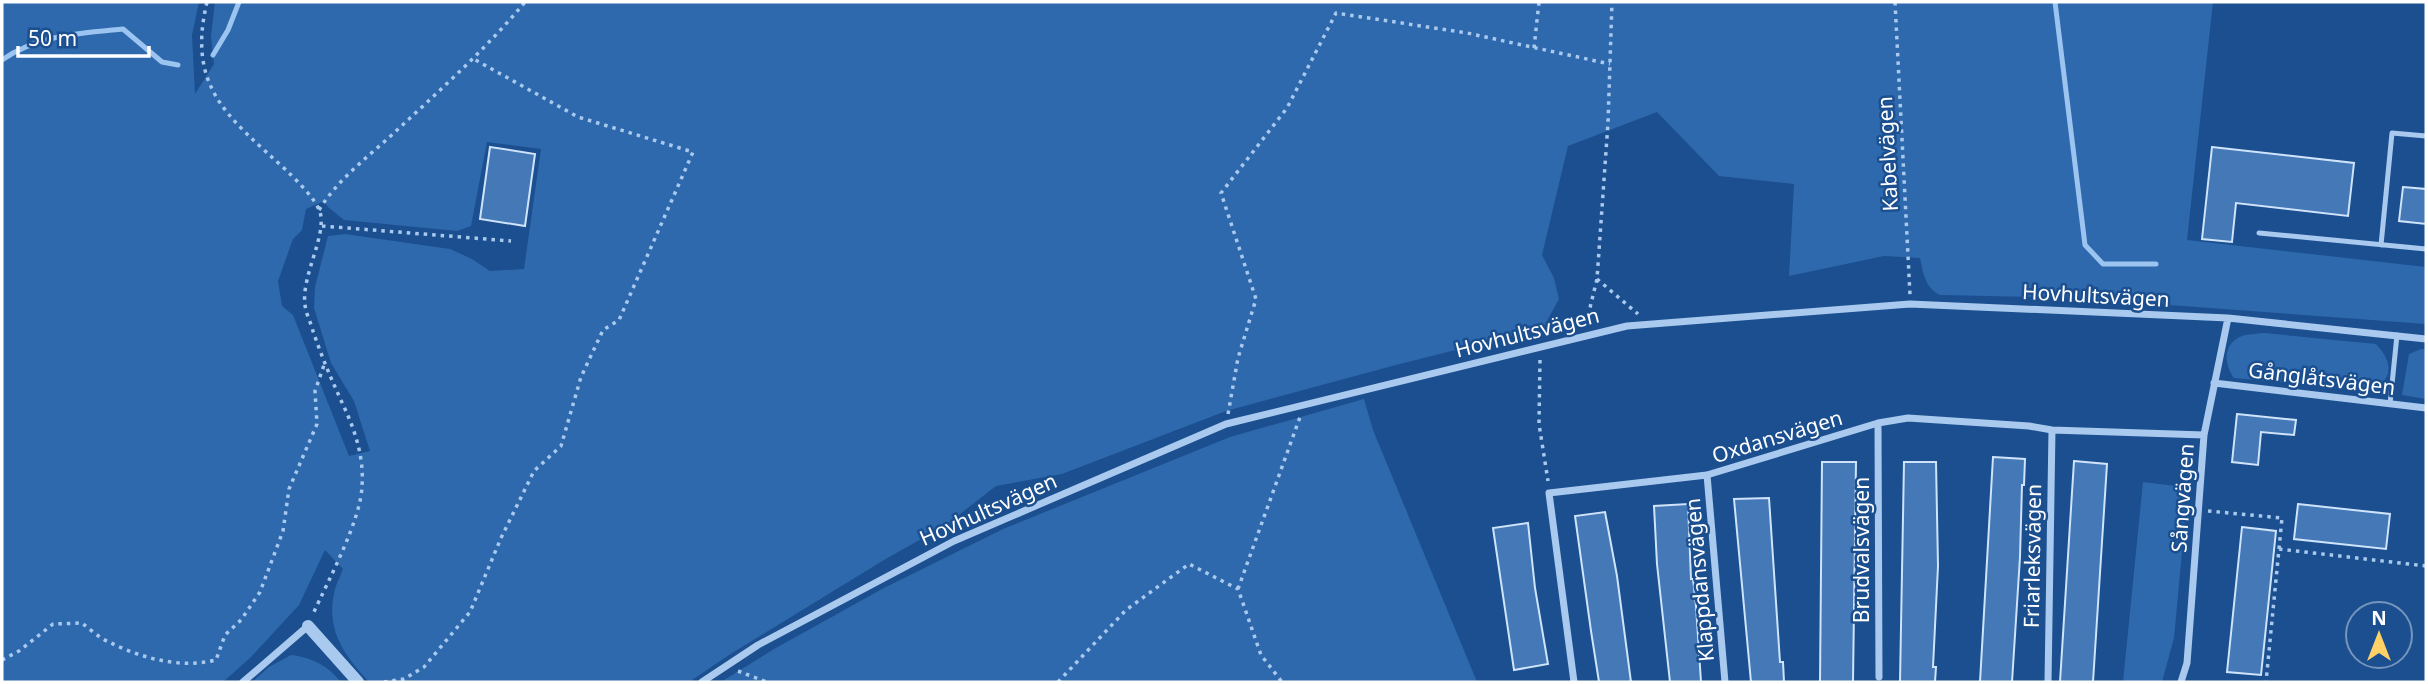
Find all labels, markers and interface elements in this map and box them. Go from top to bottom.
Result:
scale bar [18,14,149,58]
text: 50 m [28,24,77,52]
street label: Kabelvägen [1870,96,1904,212]
street label: Hovhultsvägen [2022,277,2170,313]
street label: Hovhultsvägen [1452,301,1602,363]
street label: Gånglåtsvägen [2247,355,2397,401]
street label: Oxdansvägen [1708,403,1846,469]
street label: Sångvägen [2164,442,2200,554]
street label: Hovhultsvägen [915,466,1061,552]
street label: Brudvalsvägen [1847,477,1875,623]
street label: Friarleksvägen [2017,484,2047,628]
street label: Klappdansvägen [1678,497,1720,663]
north arrow [2344,600,2414,670]
text: N [2371,605,2387,631]

